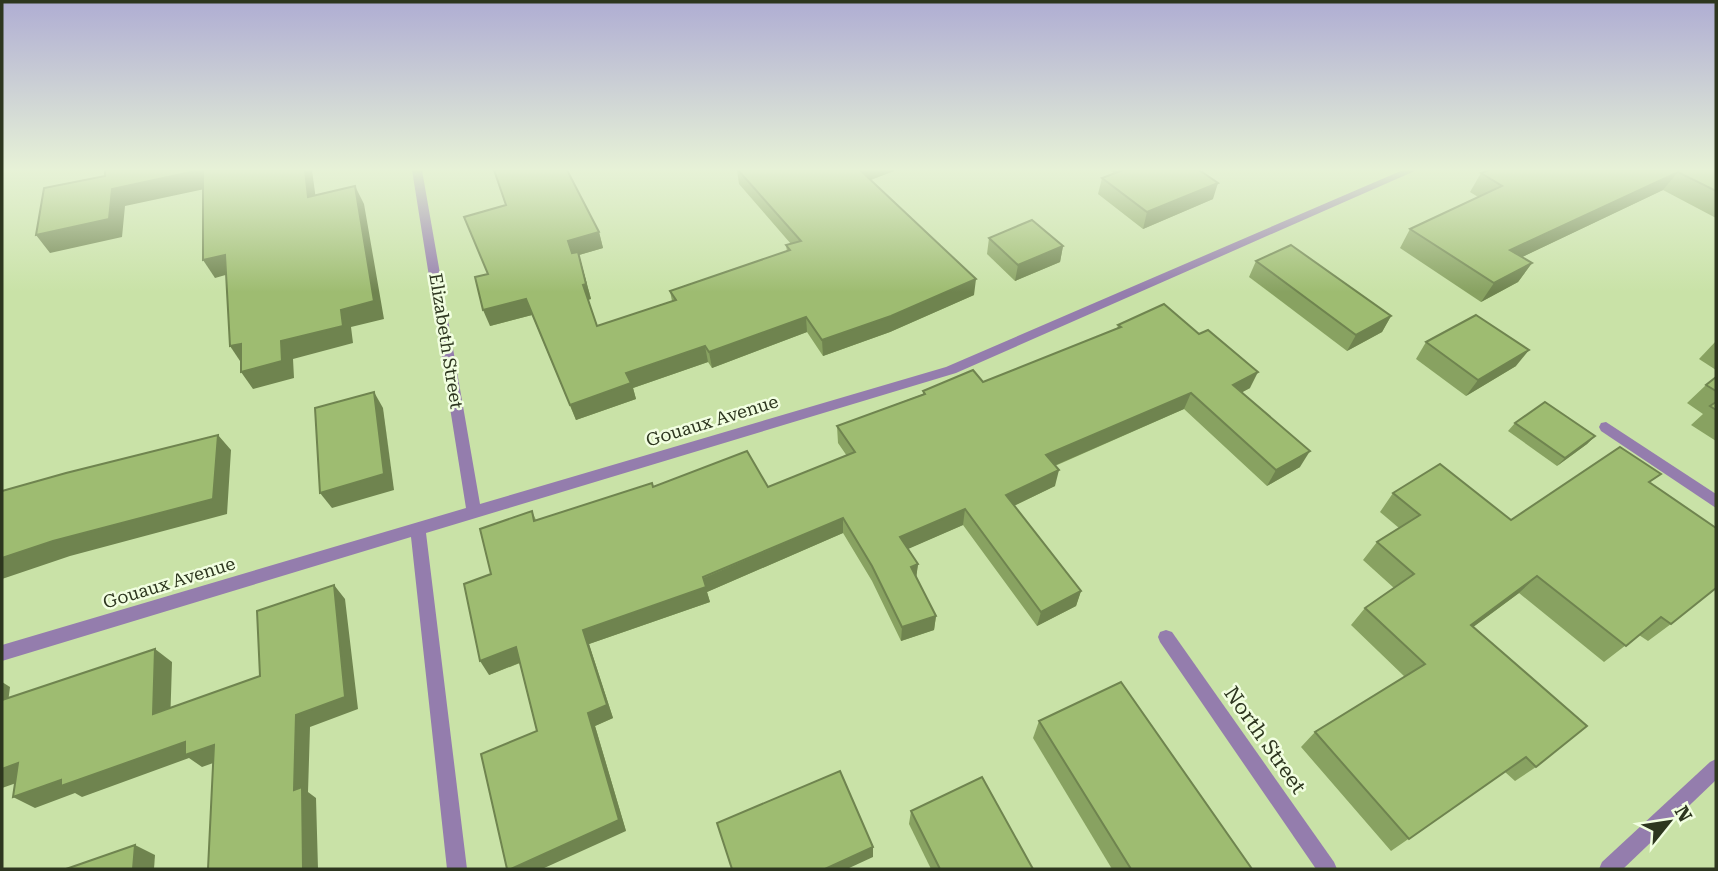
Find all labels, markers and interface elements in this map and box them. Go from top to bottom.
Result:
street label: Elizabeth Street [425,272,468,411]
street label: Gouaux Avenue [643,390,781,451]
street label: Gouaux Avenue [100,552,238,613]
street label: North Street [1219,682,1311,798]
north arrow [1634,787,1704,857]
text: N [1670,802,1697,826]

